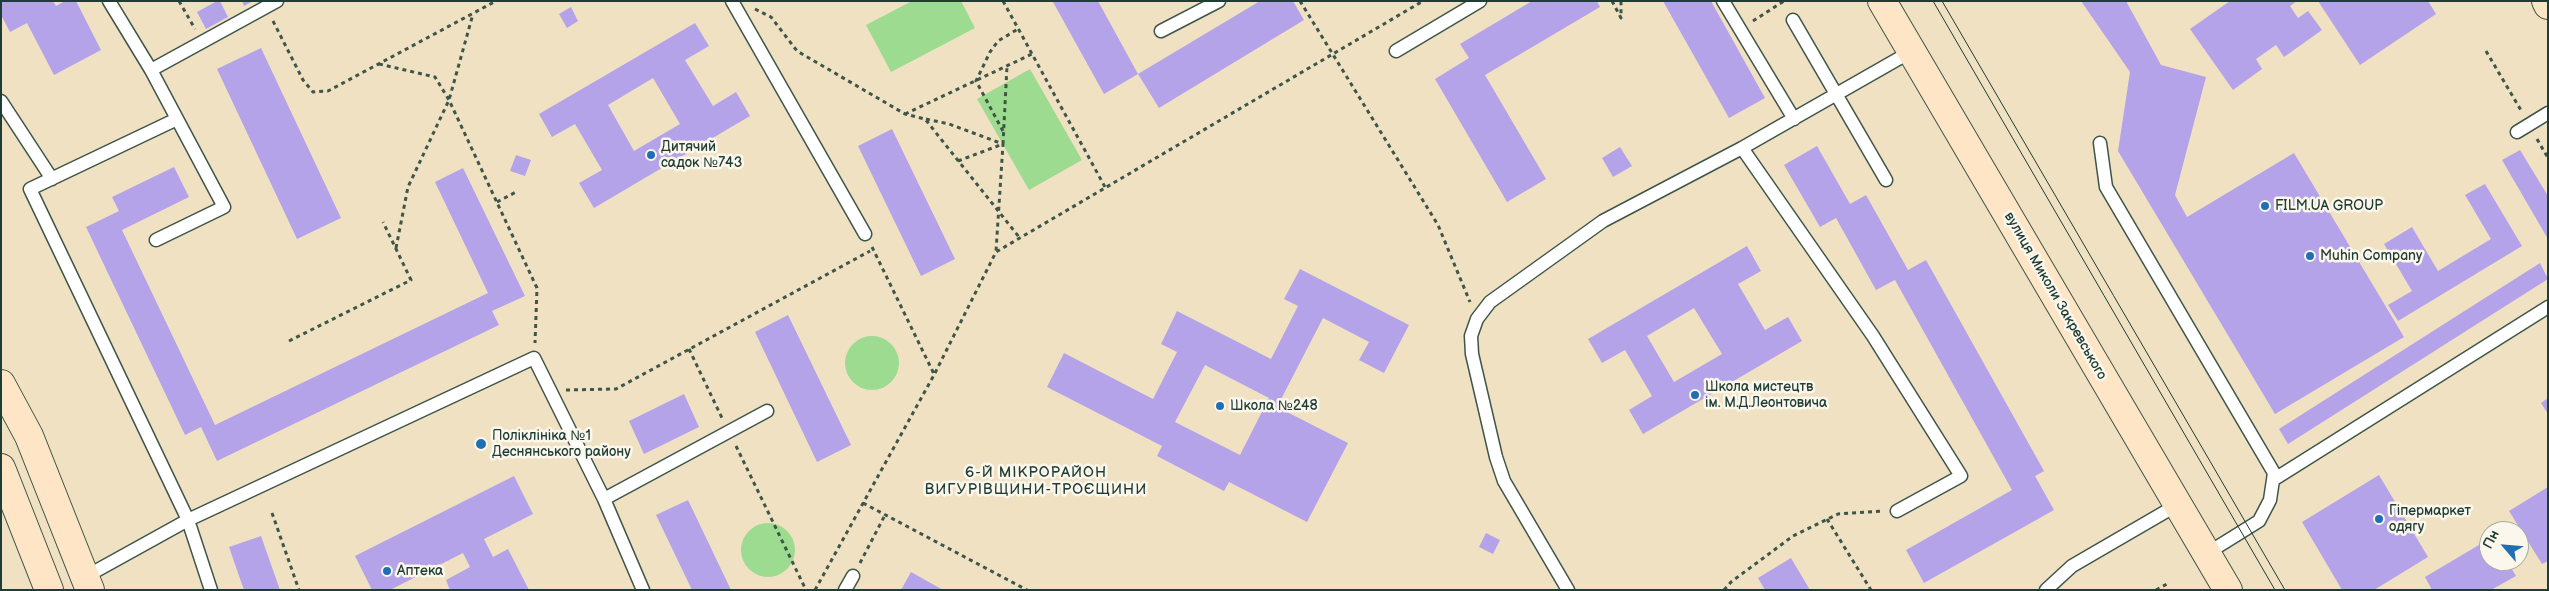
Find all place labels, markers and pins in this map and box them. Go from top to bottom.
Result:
place label: Дитячий садок №743 [661,139,742,172]
marker: Дитячий садок №743 [645,149,657,161]
place label: FILM.UA GROUP [2275,198,2383,214]
marker: FILM.UA GROUP [2259,200,2271,212]
place label: Muhin Company [2320,248,2422,264]
marker: Muhin Company [2304,250,2316,262]
place label: Школа мистецтв ім. М.Д.Леонтовича [1705,379,1827,412]
marker: Школа мистецтв ім. М.Д.Леонтовича [1689,389,1701,401]
place label: Школа №248 [1230,398,1318,414]
marker: Школа №248 [1214,400,1226,412]
place label: Поліклініка №1 Деснянського району [492,428,631,461]
marker: Поліклініка №1 Деснянського району [474,437,488,451]
place label: Гіпермаркет одягу [2389,503,2471,536]
marker: Гіпермаркет одягу [2373,513,2385,525]
place label: Аптека [397,563,443,579]
marker: Аптека [381,565,393,577]

